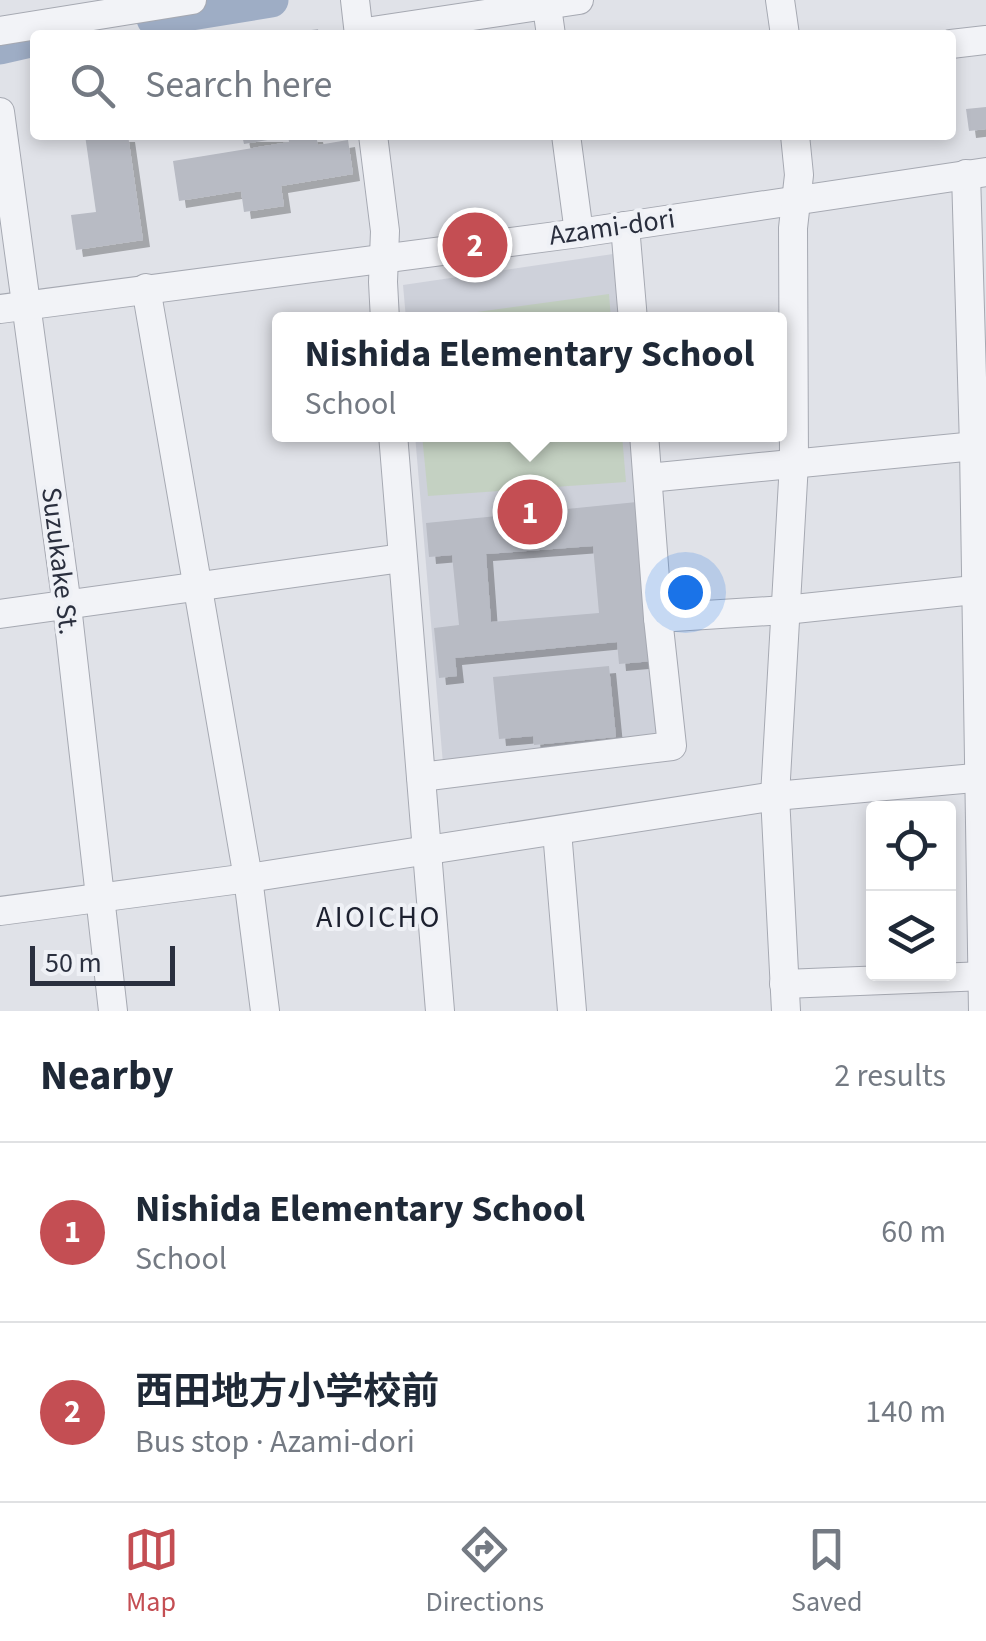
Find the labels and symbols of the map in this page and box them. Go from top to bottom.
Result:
street label: Azami-dori [546,198,678,256]
pin: 2 [442,208,508,282]
pin: 1 [498,474,562,550]
street label: Suzukake St. [31,485,89,637]
your location [660,567,711,618]
district label: AIOICHO [316,896,442,939]
scale bar [30,941,175,986]

